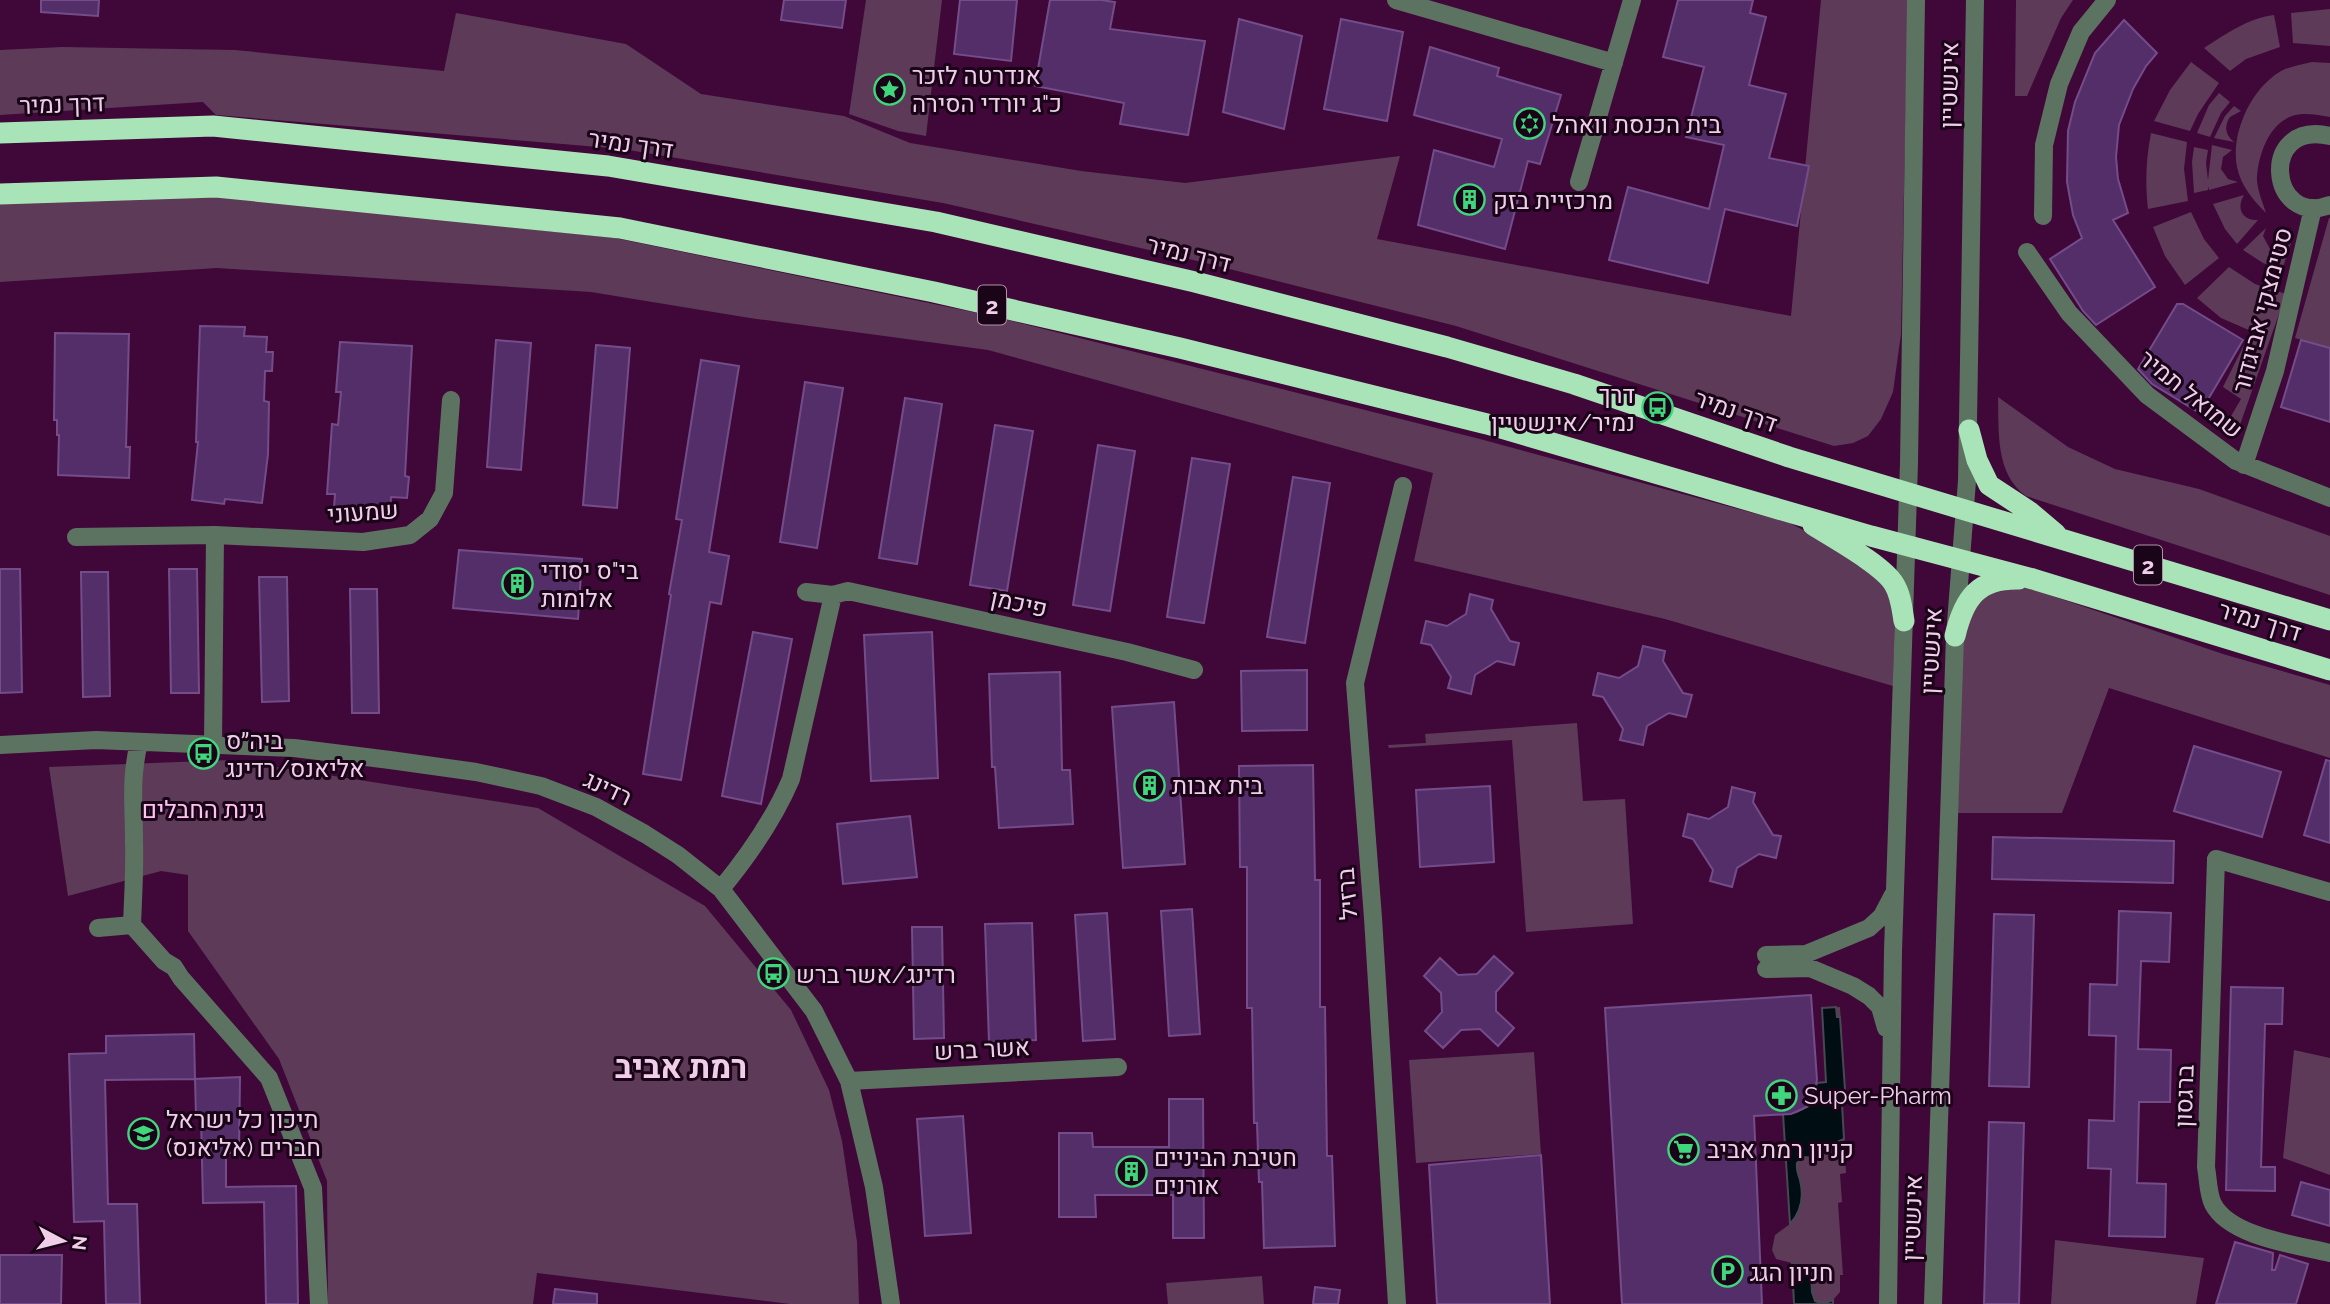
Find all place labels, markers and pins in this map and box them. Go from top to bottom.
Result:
place label: אנדרטה לזכר כ"ג יורדי הסירה [912,61,1062,118]
place icon: אנדרטה לזכר כ"ג יורדי הסירה [872,72,906,106]
synagogue icon: בית הכנסת וואהל [1512,107,1546,141]
place label: בית הכנסת וואהל [1552,110,1721,139]
building icon: מרכזיית בזק [1453,183,1487,217]
place label: מרכזיית בזק [1493,186,1613,215]
place label: דרך נמיר/אינשטיין [1491,380,1635,437]
bus stop icon: דרך נמיר/אינשטיין [1641,391,1675,425]
place label: בי"ס יסודי אלומות [541,556,639,613]
building icon: בי"ס יסודי אלומות [501,567,535,601]
place label: ביה״ס אליאנס/רדינג [226,726,364,783]
bus stop icon: ביה״ס אליאנס/רדינג [186,737,220,771]
building icon: בית אבות [1132,768,1166,802]
place label: בית אבות [1172,771,1263,800]
bus stop icon: רדינג/אשר ברש [756,957,790,991]
place label: רדינג/אשר ברש [796,960,956,989]
pharmacy icon: Super-Pharm [1764,1078,1798,1112]
place label: Super-Pharm [1804,1081,1952,1110]
place label: תיכון כל ישראל חברים (אליאנס) [166,1105,321,1162]
school or university icon: תיכון כל ישראל חברים (אליאנס) [126,1116,160,1150]
supermarket icon: קניון רמת אביב [1667,1132,1701,1166]
place label: קניון רמת אביב [1707,1135,1854,1164]
place label: חטיבת הביניים אורנים [1154,1143,1297,1200]
building icon: חטיבת הביניים אורנים [1114,1154,1148,1188]
parking icon: חניון הגג [1710,1255,1744,1289]
place label: חניון הגג [1750,1258,1833,1287]

